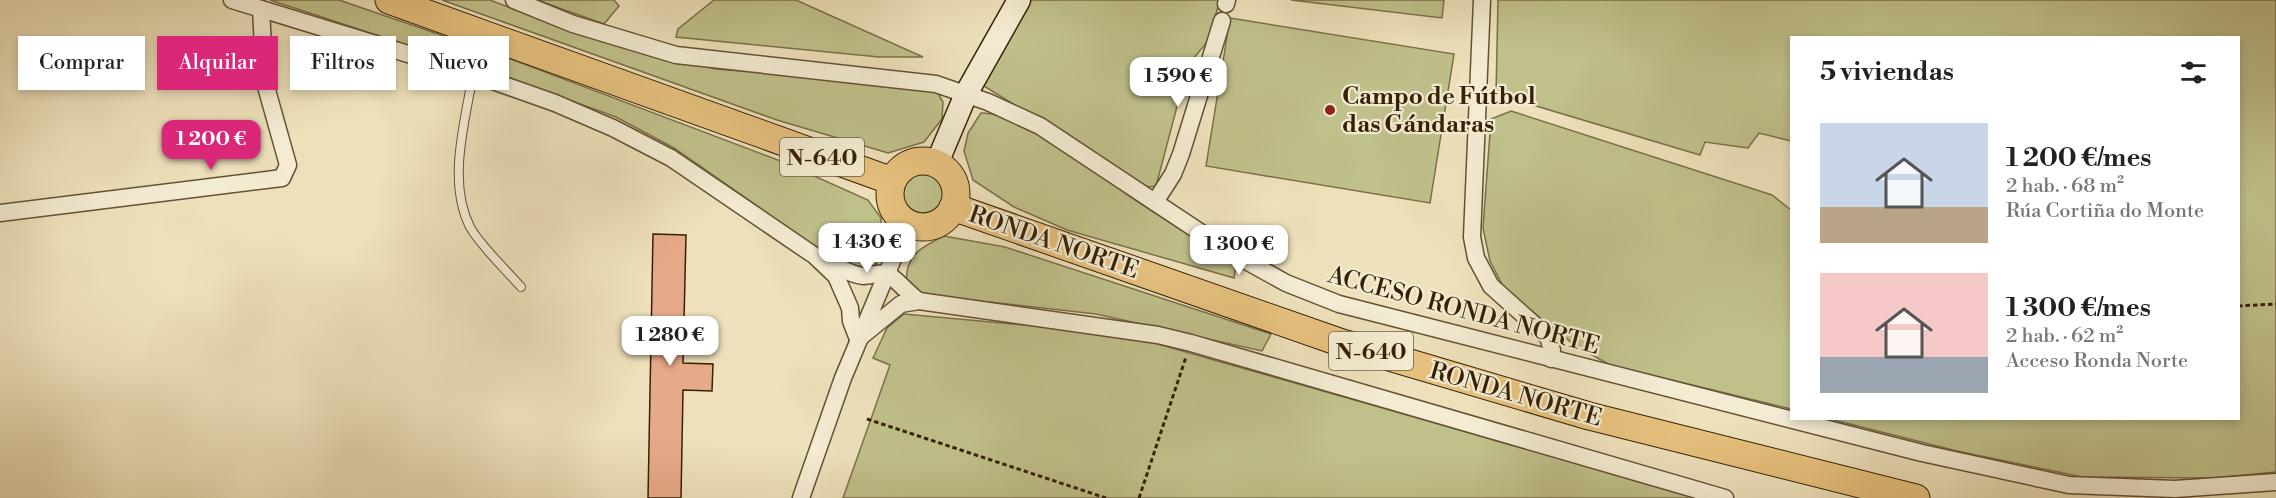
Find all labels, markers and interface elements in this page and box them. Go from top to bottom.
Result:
chip: Comprar [18,36,145,90]
chip: Alquilar [157,36,278,90]
chip: Filtros [290,36,396,90]
chip: Nuevo [408,36,509,90]
text: 5 viviendas [1820,56,1954,88]
icon: filters [2177,56,2210,89]
pin: 1 590 € [1123,57,1233,108]
text: 1 590 € [1144,64,1212,89]
place label: Campo de Fútbol das Gándaras [1342,82,1536,140]
marker: Campo de Fútbol das Gándaras [1323,103,1337,117]
pin: 1 200 € [156,120,266,171]
text: 1 200 € [176,127,246,152]
road number: N-640 [780,138,864,176]
text: 1 200 €/mes [2006,142,2152,174]
icon: home [1868,147,1940,219]
text: 2 hab. · 68 m² [2006,174,2124,199]
text: Rúa Cortiña do Monte [2006,199,2204,224]
street label: RONDA NORTE [965,200,1143,286]
pin: 1 430 € [812,223,922,274]
pin: 1 300 € [1184,225,1294,276]
text: 1 430 € [833,230,902,255]
text: 1 300 € [1204,232,1274,257]
street label: ACCESO RONDA NORTE [1324,260,1603,362]
text: 1 300 €/mes [2006,292,2151,324]
icon: home [1868,297,1940,369]
pin: 1 280 € [615,316,725,367]
text: 1 280 € [636,323,704,348]
text: 2 hab. · 62 m² [2006,324,2123,349]
road number: N-640 [1329,332,1413,370]
text: Acceso Ronda Norte [2006,349,2188,374]
street label: RONDA NORTE [1426,356,1605,434]

